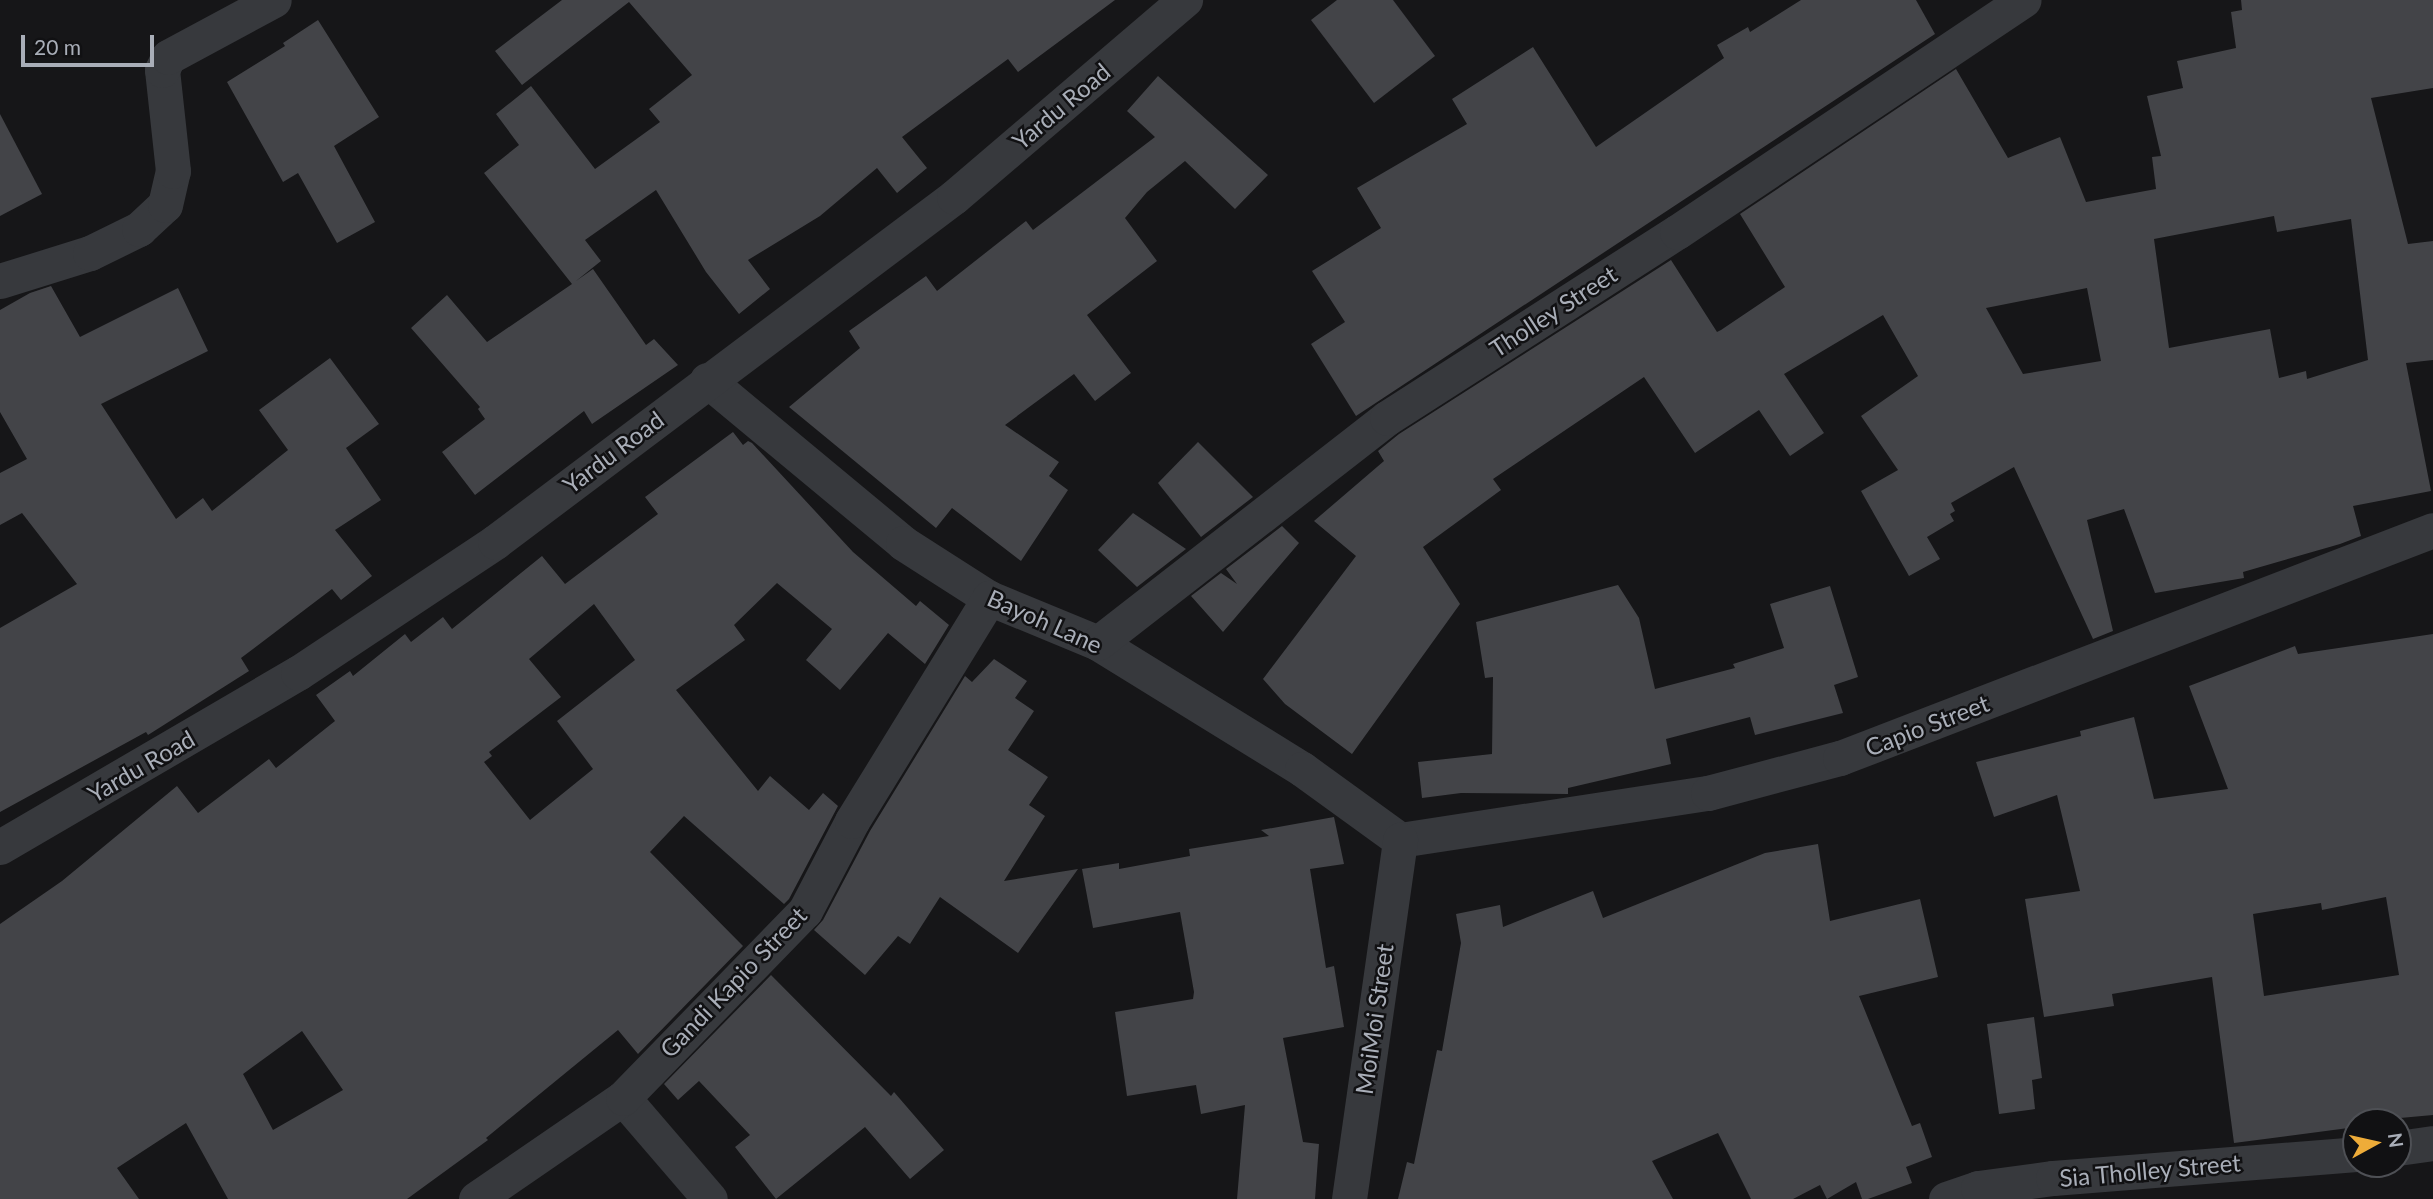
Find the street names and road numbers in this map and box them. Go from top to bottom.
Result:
street label: Yardu Road [1006,57,1116,155]
street label: Tholley Street [1484,259,1622,363]
street label: Yardu Road [557,405,669,499]
street label: Bayoh Lane [983,583,1107,659]
street label: Capio Street [1861,688,1993,762]
street label: Yardu Road [82,724,200,808]
street label: Gandi Kapio Street [654,901,812,1063]
street label: MoiMoi Street [1349,942,1399,1096]
street label: Sia Tholley Street [2058,1148,2242,1192]

